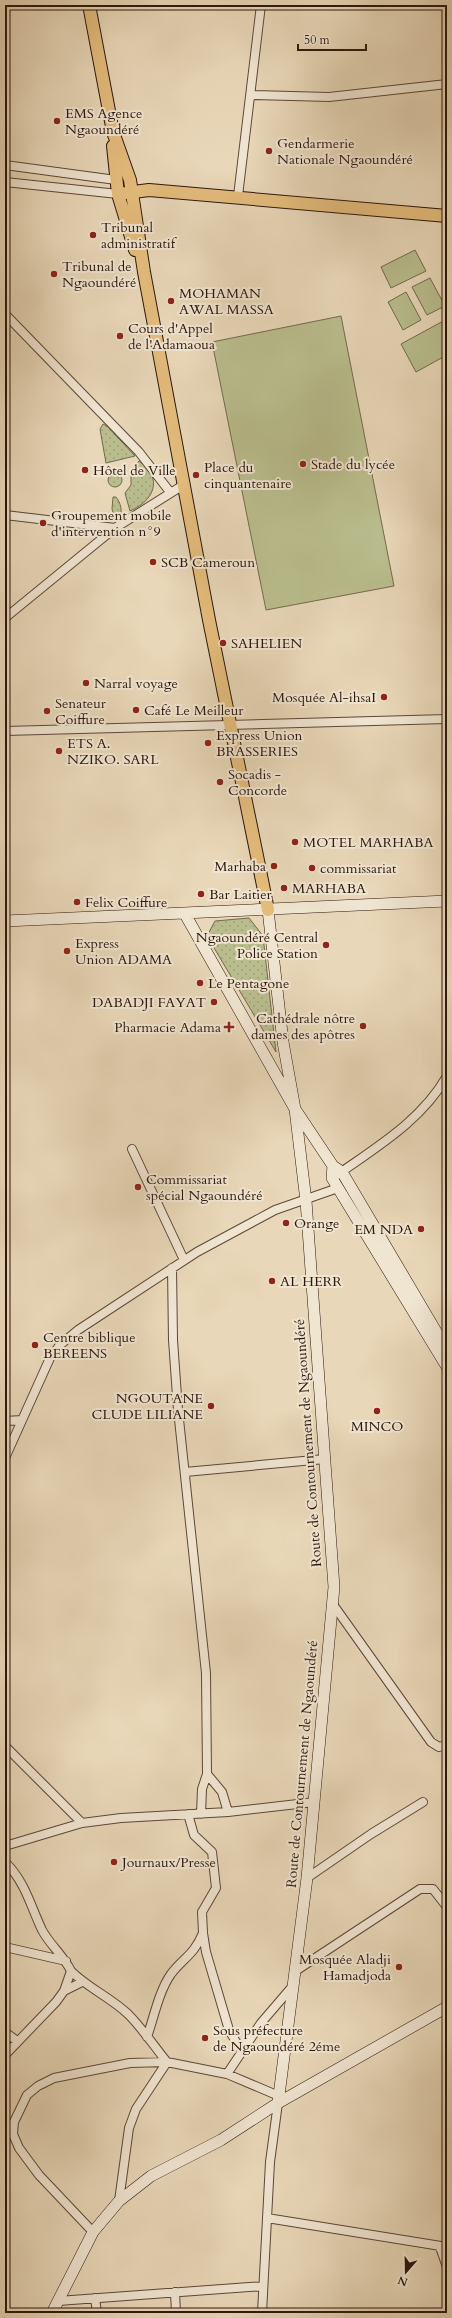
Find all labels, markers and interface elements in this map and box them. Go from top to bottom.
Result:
scale bar [298,26,366,52]
text: 50 m [304,32,331,48]
place label: EMS Agence Ngaoundéré [65,104,142,139]
marker: EMS Agence Ngaoundéré [52,116,62,126]
place label: Gendarmerie Nationale Ngaoundéré [277,134,413,169]
marker: Gendarmerie Nationale Ngaoundéré [264,146,274,156]
place label: Tribunal administratif [101,218,178,253]
marker: Tribunal administratif [88,230,98,240]
place label: Tribunal de Ngaoundéré [62,257,136,292]
marker: Tribunal de Ngaoundéré [49,269,59,279]
place label: MOHAMAN AWAL MASSA [179,284,274,319]
marker: MOHAMAN AWAL MASSA [166,296,176,306]
place label: Cours d'Appel de l'Adamaoua [128,319,215,354]
marker: Cours d'Appel de l'Adamaoua [115,331,125,341]
place label: Stade du lycée [311,455,395,474]
place label: Place du cinquantenaire [204,458,292,493]
marker: Stade du lycée [298,459,308,469]
place label: Hôtel de Ville [93,461,176,480]
marker: Hôtel de Ville [80,465,90,475]
marker: Place du cinquantenaire [191,470,201,480]
place label: Groupement mobile d'intervention n°9 [51,506,171,541]
marker: Groupement mobile d'intervention n°9 [38,518,48,528]
place label: SCB Cameroun [161,553,255,572]
marker: SCB Cameroun [148,557,158,567]
place label: SAHELIEN [231,634,302,653]
marker: SAHELIEN [218,638,228,648]
place label: Narral voyage [94,674,178,693]
marker: Narral voyage [81,678,91,688]
place label: Mosquée Al-ihsaI [272,688,376,707]
marker: Mosquée Al-ihsaI [379,692,389,702]
place label: Senateur Coiffure [55,694,107,729]
place label: Café Le Meilleur [144,701,244,720]
marker: Café Le Meilleur [131,705,141,715]
marker: Senateur Coiffure [42,706,52,716]
place label: Express Union BRASSERIES [216,726,303,761]
place label: ETS A. NZIKO. SARL [67,734,159,769]
marker: Express Union BRASSERIES [203,738,213,748]
marker: ETS A. NZIKO. SARL [54,746,64,756]
place label: Socadis - Concorde [228,765,287,800]
marker: Socadis - Concorde [215,777,225,787]
place label: MOTEL MARHABA [303,833,433,852]
marker: MOTEL MARHABA [290,837,300,847]
place label: Marhaba [214,857,266,876]
place label: commissariat [320,859,397,878]
marker: Marhaba [269,861,279,871]
marker: commissariat [307,863,317,873]
place label: MARHABA [292,879,366,898]
marker: MARHABA [279,883,289,893]
place label: Bar Laitier [209,885,273,904]
marker: Bar Laitier [196,889,206,899]
place label: Felix Coiffure [85,893,167,912]
marker: Felix Coiffure [72,897,82,907]
place label: Ngaoundéré Central Police Station [196,928,318,963]
place label: Express Union ADAMA [75,934,172,969]
marker: Ngaoundéré Central Police Station [321,940,331,950]
marker: Express Union ADAMA [62,946,72,956]
place label: Le Pentagone [208,974,289,993]
marker: Le Pentagone [195,978,205,988]
place label: DABADJI FAYAT [92,993,206,1012]
marker: DABADJI FAYAT [209,997,219,1007]
place label: Cathédrale nôtre dames des apôtres [251,1009,355,1044]
place label: Pharmacie Adama [114,1018,221,1037]
marker: Cathédrale nôtre dames des apôtres [358,1021,368,1031]
marker: Pharmacie Adama [224,1022,234,1032]
place label: Commissariat spécial Ngaoundéré [146,1170,263,1205]
marker: Commissariat spécial Ngaoundéré [133,1182,143,1192]
place label: Orange [294,1214,339,1233]
marker: Orange [281,1218,291,1228]
place label: EM NDA [354,1220,413,1239]
marker: EM NDA [416,1224,426,1234]
place label: AL HERR [280,1272,342,1291]
marker: AL HERR [267,1276,277,1286]
street label: Route de Contournement de Ngaoundéré [290,1318,326,1568]
place label: Centre biblique BEREENS [43,1328,136,1363]
marker: Centre biblique BEREENS [30,1340,40,1350]
place label: NGOUTANE CLUDE LILIANE [92,1389,203,1424]
marker: NGOUTANE CLUDE LILIANE [206,1401,216,1411]
marker: MINCO [372,1406,382,1416]
place label: MINCO [351,1417,403,1436]
street label: Route de Contournement de Ngaoundéré [282,1639,322,1889]
place label: Journaux/Presse [120,1853,216,1872]
marker: Journaux/Presse [109,1857,119,1867]
place label: Mosquée Aladji Hamadjoda [299,1950,391,1985]
marker: Mosquée Aladji Hamadjoda [394,1962,404,1972]
place label: Sous préfecture de Ngaoundéré 2éme [213,2021,340,2056]
marker: Sous préfecture de Ngaoundéré 2éme [200,2033,210,2043]
north arrow [386,2252,426,2292]
text: N [395,2272,410,2290]

